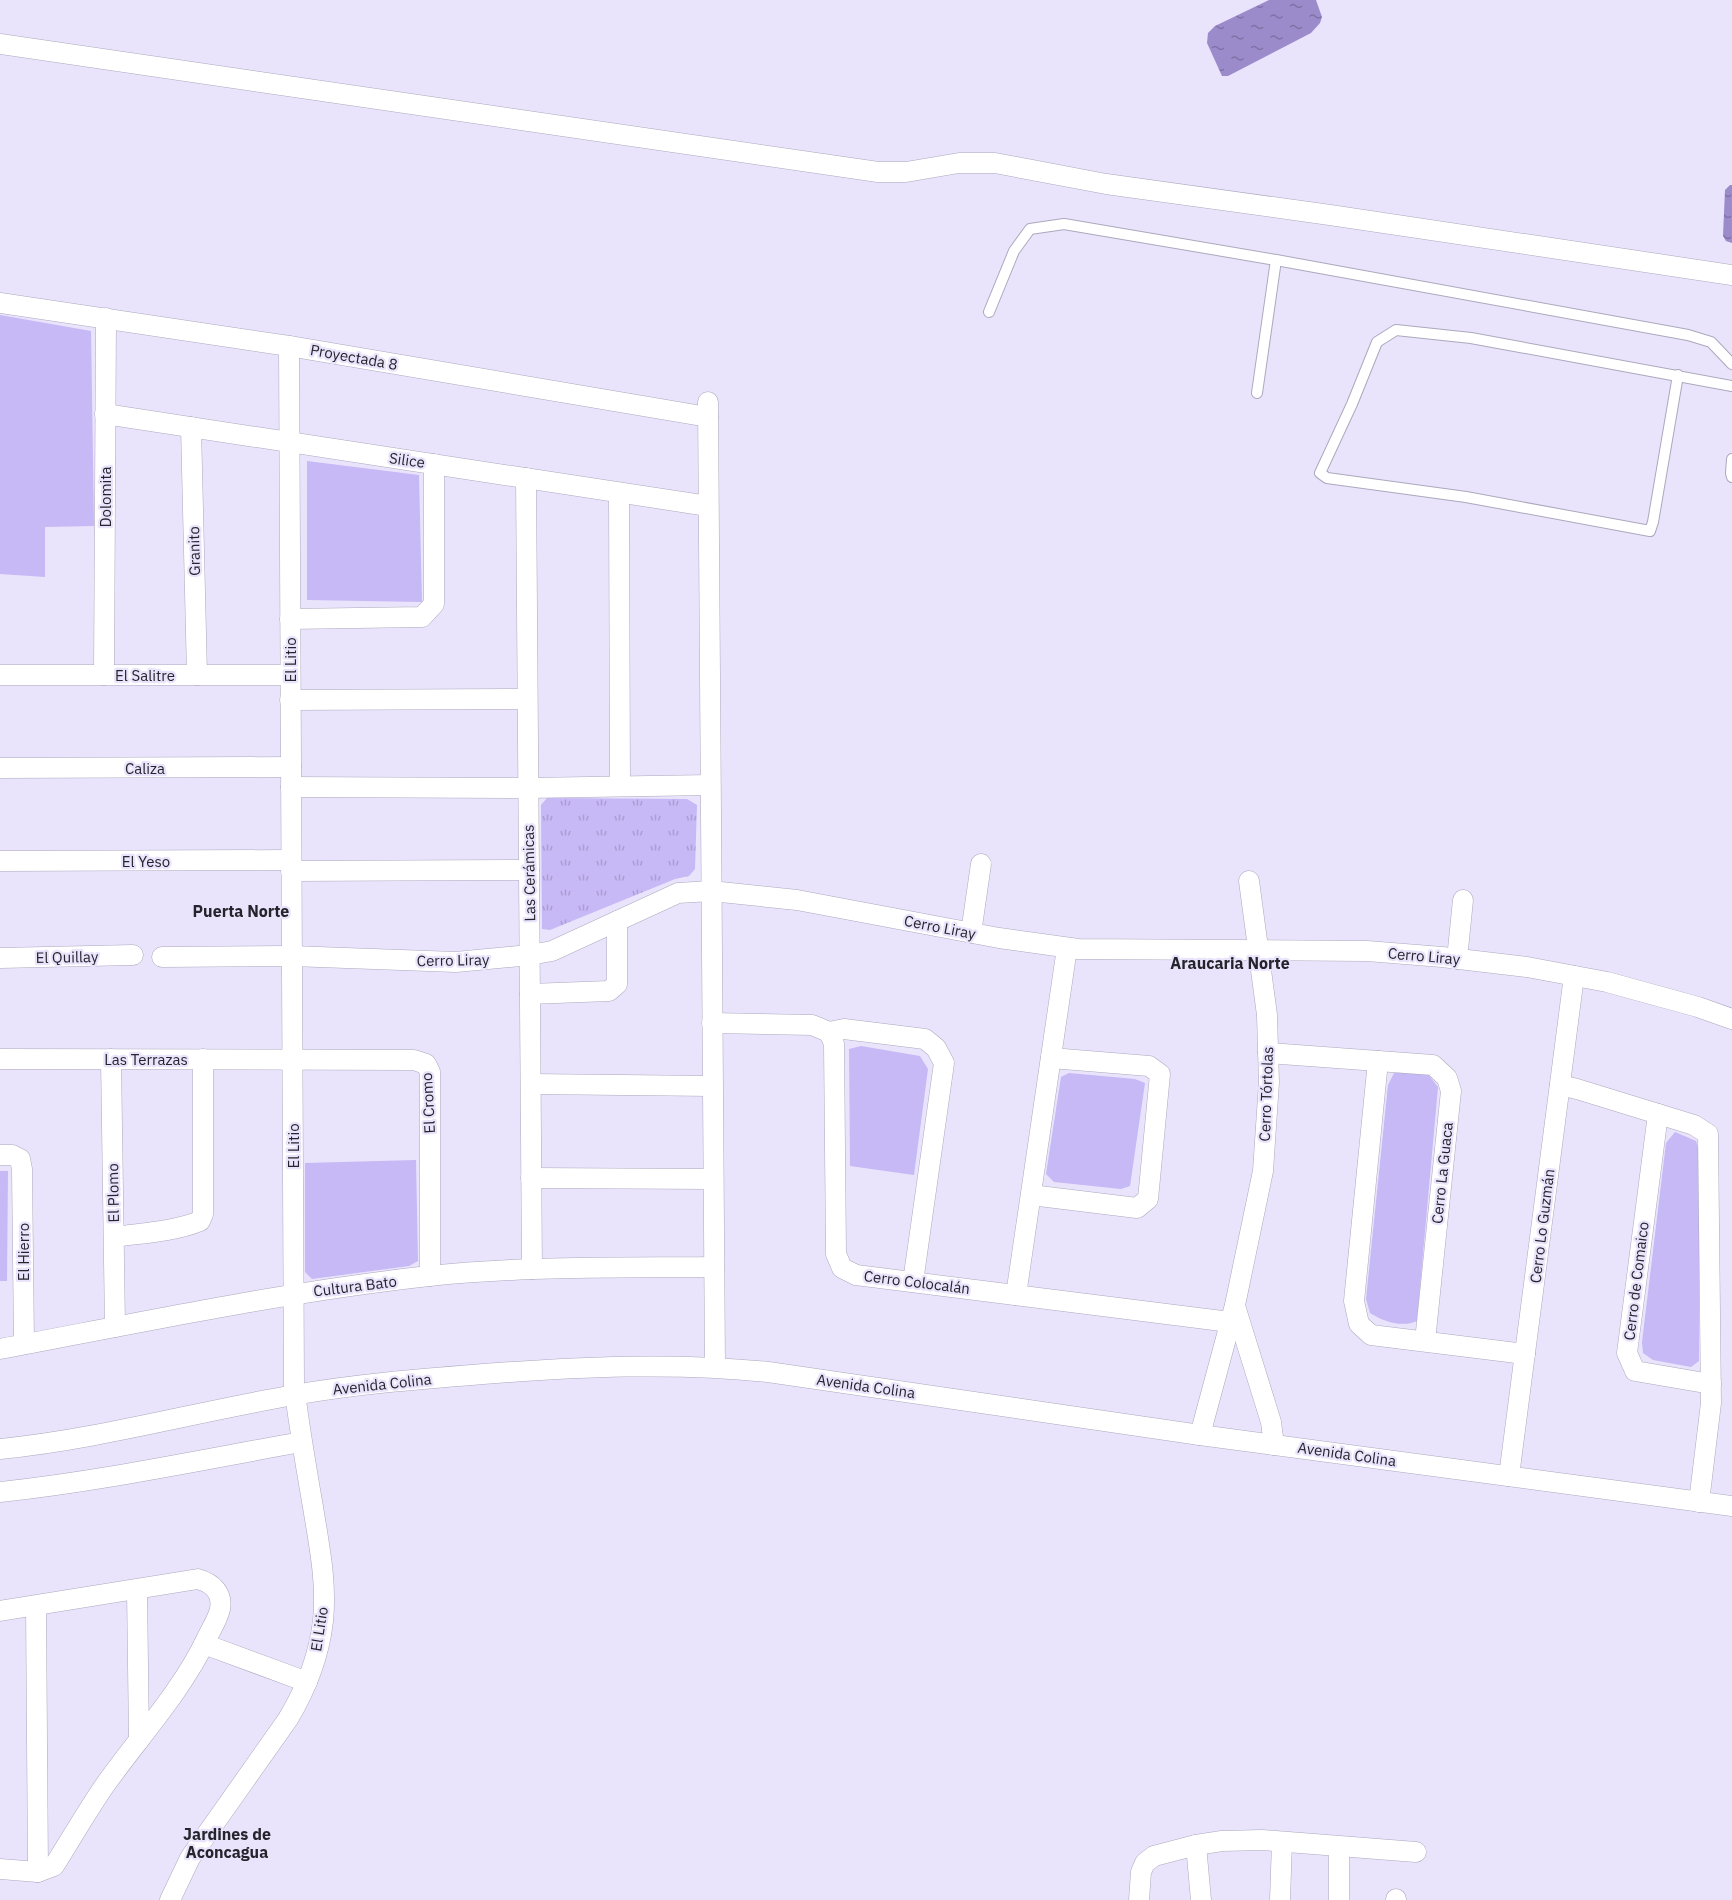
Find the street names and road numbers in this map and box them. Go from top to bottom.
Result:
street label: Proyectada 8 [309,340,399,374]
street label: Silice [388,448,426,472]
street label: Dolomita [96,466,115,528]
street label: Granito [184,526,204,576]
street label: El Litio [281,637,300,683]
street label: El Salitre [115,666,175,685]
street label: Caliza [125,759,165,778]
street label: Las Cerámicas [519,824,539,922]
street label: El Yeso [122,852,170,871]
street label: Cerro Liray [903,911,978,943]
street label: Cerro Liray [1387,943,1461,969]
street label: El Quillay [35,947,99,967]
street label: Cerro Liray [417,950,490,970]
street label: Cerro Tórtolas [1255,1046,1277,1142]
street label: Las Terrazas [104,1050,188,1069]
street label: El Cromo [417,1072,439,1134]
street label: Cerro La Guaca [1427,1121,1457,1225]
street label: El Litio [284,1123,303,1169]
street label: El Plomo [103,1163,123,1223]
street label: Cerro Lo Guzmán [1526,1168,1558,1284]
street label: Cerro de Comaico [1619,1221,1653,1341]
street label: El Hierro [14,1223,33,1281]
street label: Cerro Colocalán [863,1266,971,1298]
street label: Cultura Bato [312,1271,398,1301]
street label: Avenida Colina [332,1369,432,1399]
street label: Avenida Colina [815,1370,917,1402]
street label: Avenida Colina [1296,1438,1398,1470]
street label: El Litio [306,1605,332,1653]

